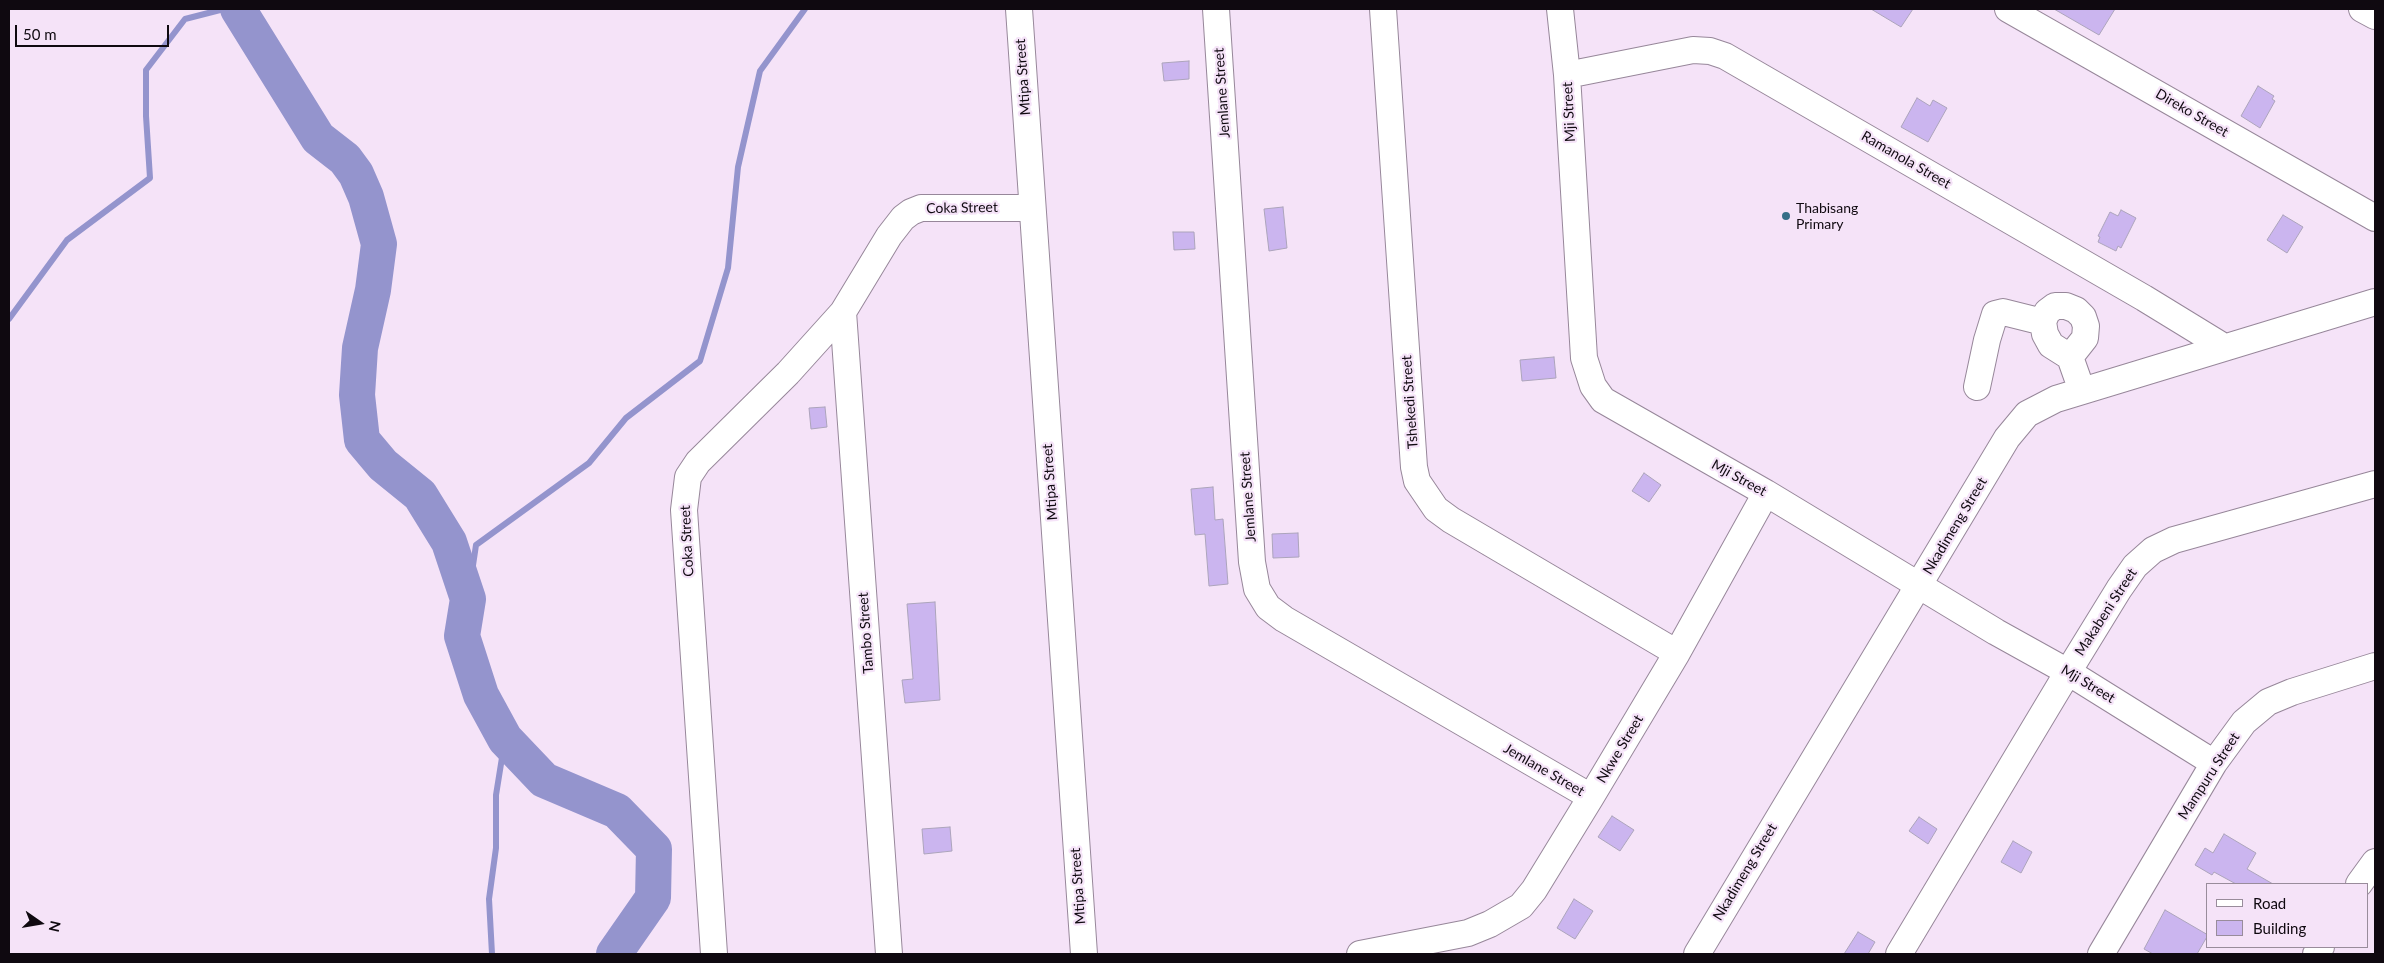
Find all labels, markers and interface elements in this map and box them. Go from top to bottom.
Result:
scale bar [18,15,171,47]
text: 50 m [23,25,57,43]
street label: Mtipa Street [1012,38,1034,116]
street label: Jemlane Street [1210,47,1234,139]
street label: Mji Street [1559,82,1579,142]
street label: Direko Street [2153,85,2231,141]
street label: Ramanola Street [1858,128,1954,192]
street label: Coka Street [926,199,998,217]
place label: Thabisang Primary [1796,200,1858,232]
marker: Thabisang Primary [1780,210,1792,222]
street label: Tshekedi Street [1398,355,1422,449]
street label: Mtipa Street [1039,443,1061,521]
street label: Jemlane Street [1236,451,1260,543]
street label: Mji Street [1709,456,1769,500]
street label: Nkadimeng Street [1919,474,1991,578]
street label: Coka Street [677,505,697,577]
street label: Makabeni Street [2072,565,2140,659]
street label: Tambo Street [855,592,877,674]
street label: Mji Street [2058,661,2118,707]
street label: Nkwe Street [1593,712,1647,786]
street label: Mampuru Street [2175,729,2243,823]
street label: Jemlane Street [1501,740,1587,800]
street label: Nkadimeng Street [1709,820,1781,924]
street label: Mtipa Street [1067,847,1089,925]
legend [2206,883,2369,948]
text: Road [2253,894,2286,912]
north arrow [15,898,65,948]
text: N [46,919,65,934]
text: Building [2253,919,2306,937]

